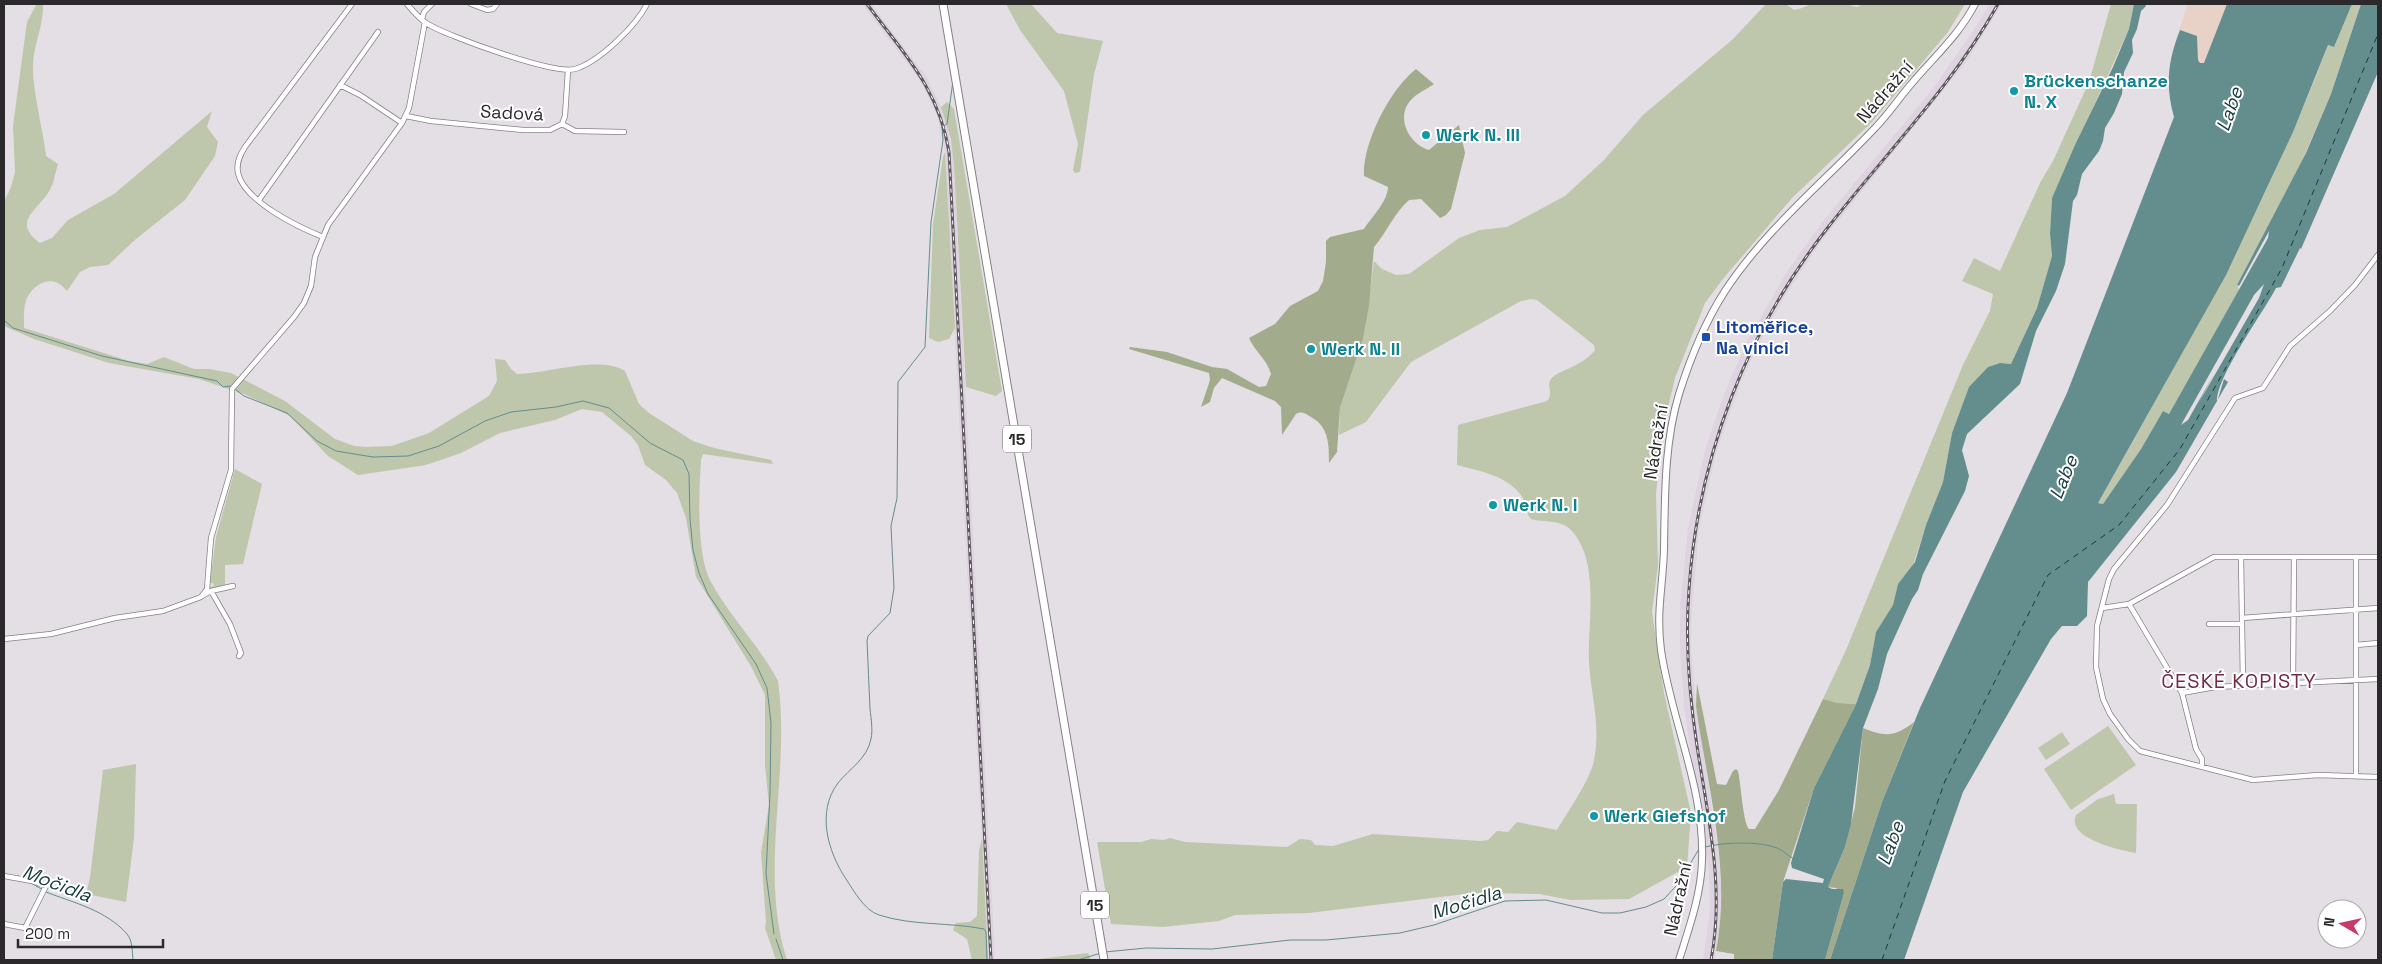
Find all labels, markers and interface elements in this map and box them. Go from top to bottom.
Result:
street label: Nádražní [1851,55,1918,128]
place label: Brückenschanze N. X [2024,69,2168,113]
water label: Labe [2210,83,2249,134]
marker: Brückenschanze N. X [2008,85,2020,97]
street label: Sadová [480,99,544,126]
place label: Werk N. III [1436,123,1520,146]
marker: Werk N. III [1420,129,1432,141]
place label: Litoměřice, Na vinici [1716,315,1813,359]
marker: Litoměřice, Na vinici [1700,331,1712,343]
place label: Werk N. II [1321,337,1400,360]
marker: Werk N. II [1305,343,1317,355]
street label: Nádražní [1638,402,1673,481]
road number: 15 [1003,426,1031,452]
water label: Labe [2043,451,2084,503]
place label: Werk N. I [1503,493,1578,516]
marker: Werk N. I [1487,499,1499,511]
district label: ČESKÉ KOPISTY [2161,668,2317,694]
place label: Werk Giefshof [1604,804,1726,827]
marker: Werk Giefshof [1588,810,1600,822]
water label: Labe [1871,817,1910,868]
water label: Močidla [19,859,95,908]
street label: Nádražní [1658,859,1697,938]
water label: Močidla [1428,880,1504,925]
road number: 15 [1081,892,1109,918]
north arrow [2317,899,2367,949]
scale bar [18,916,162,948]
text: N [2320,916,2339,928]
text: 200 m [25,924,70,943]

